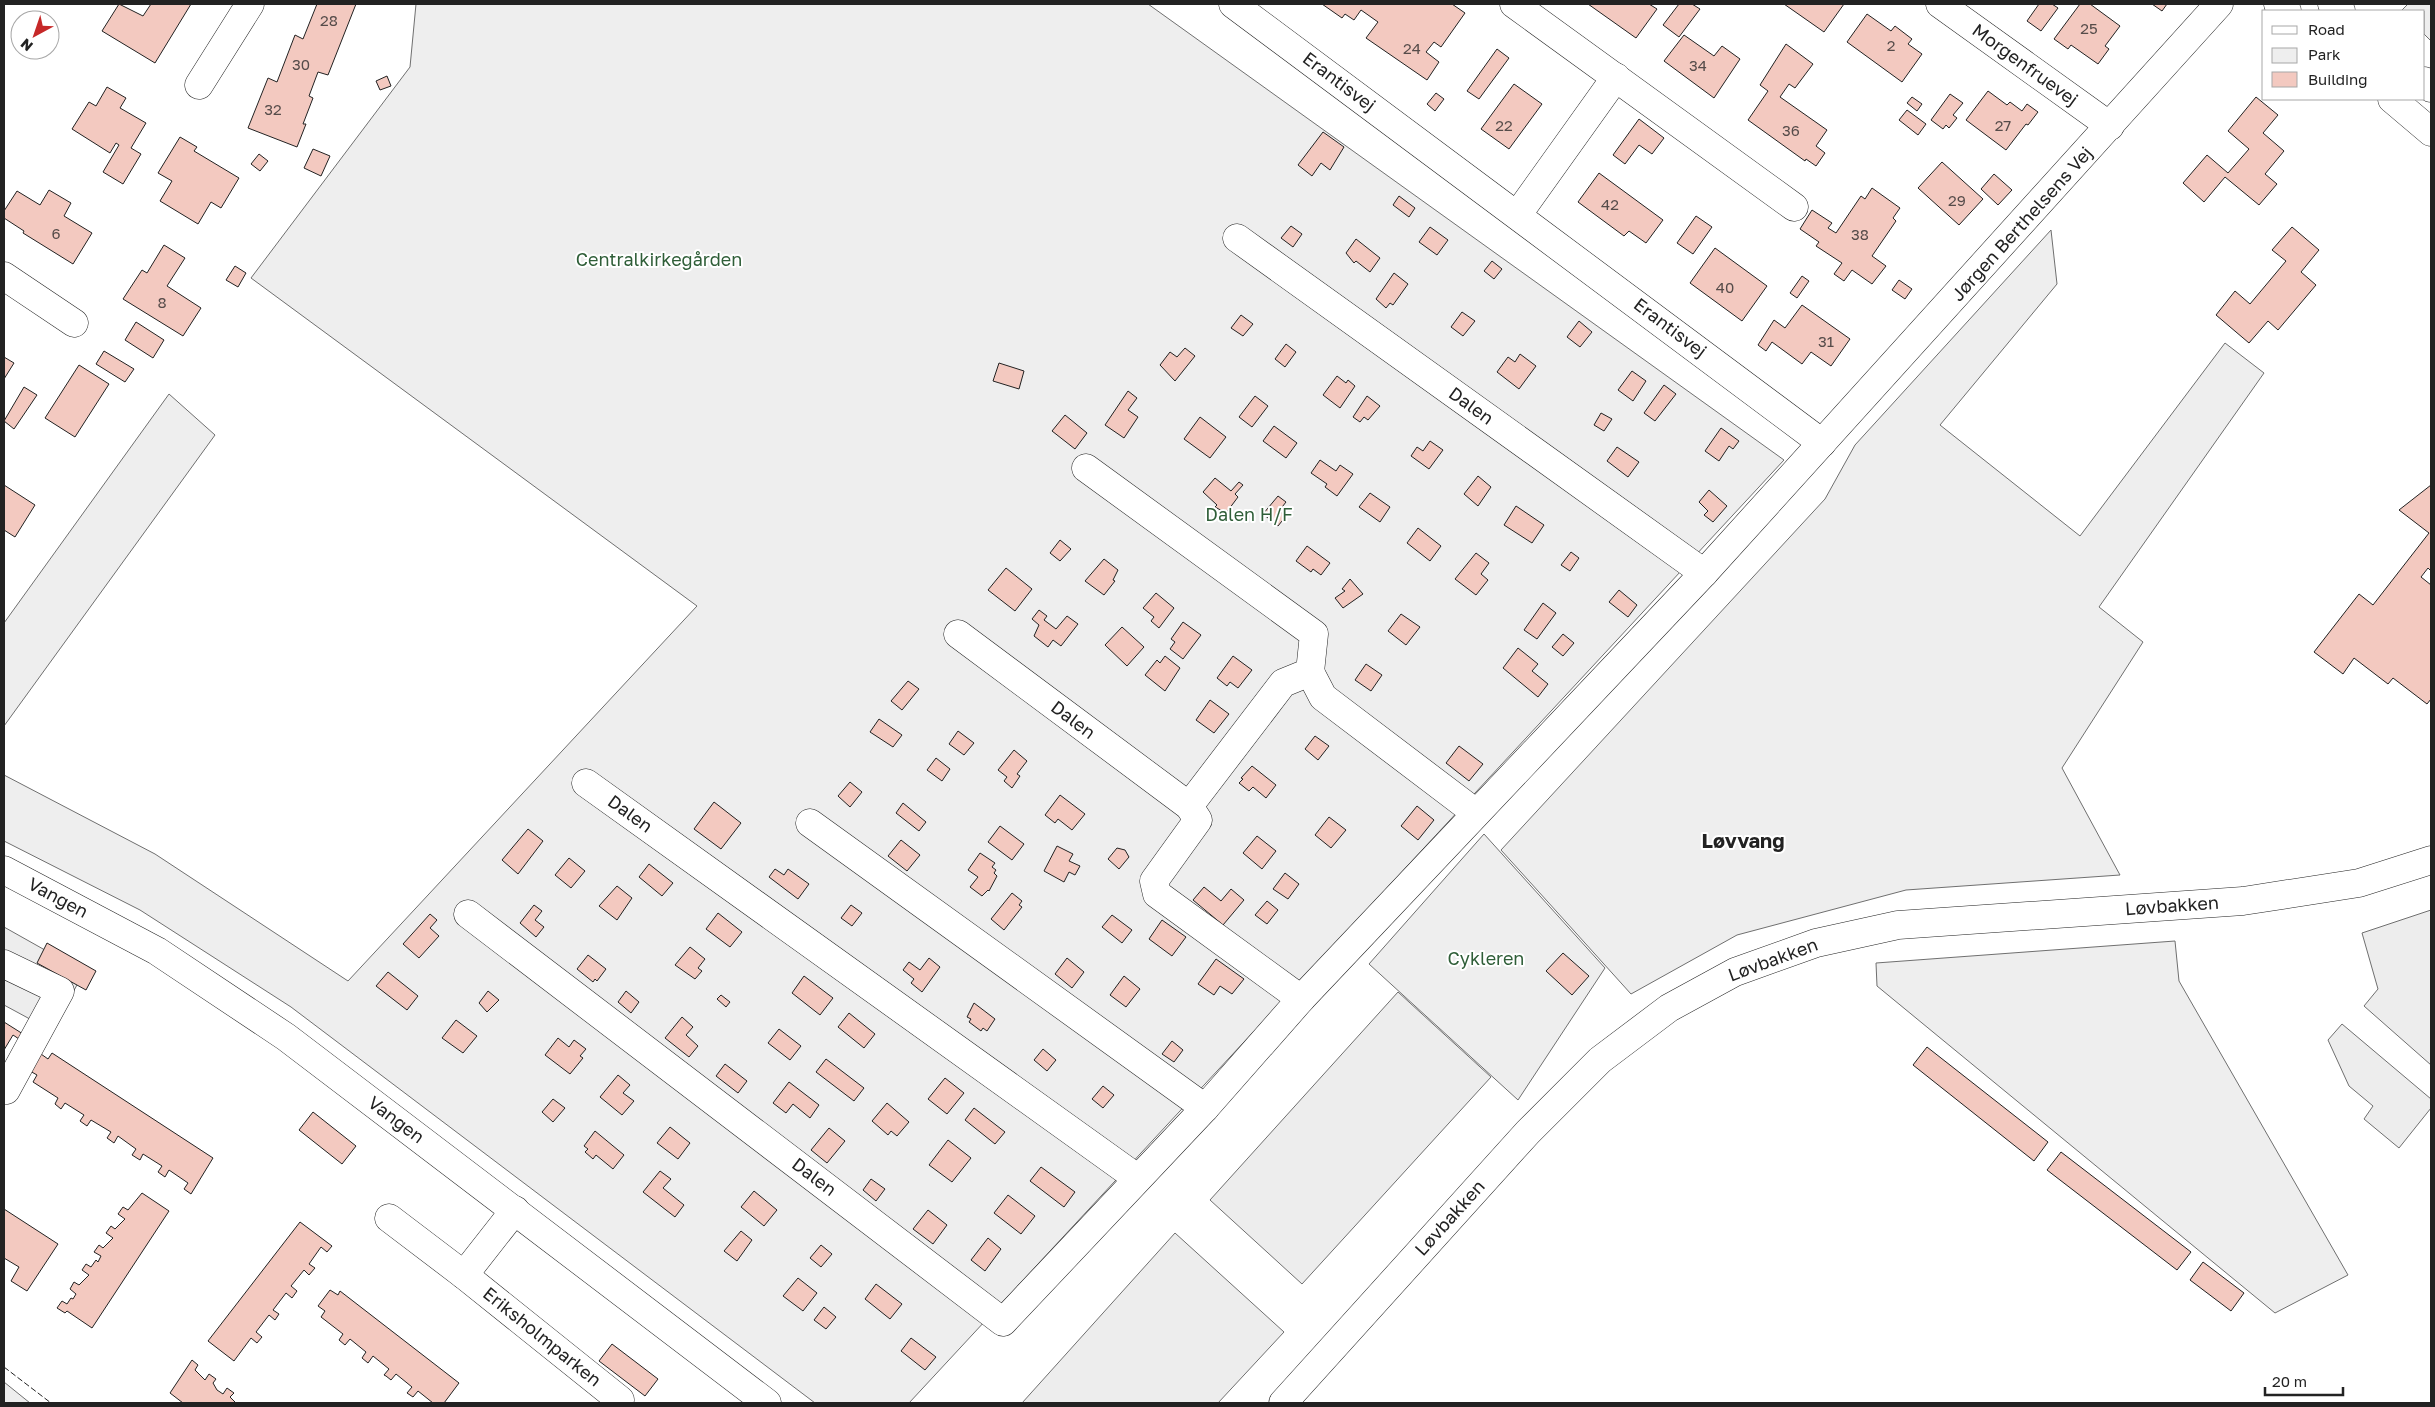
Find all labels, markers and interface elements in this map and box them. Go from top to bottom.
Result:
north arrow [10,10,60,60]
legend [2262,10,2425,100]
house number: 28 [320,11,338,29]
street label: Morgenfruevej [1968,18,2083,110]
house number: 25 [2080,19,2098,37]
text: Road [2308,20,2345,38]
text: N [17,35,36,55]
house number: 2 [1887,36,1895,54]
house number: 24 [1403,39,1421,57]
text: Park [2308,45,2341,63]
street label: Erantisvej [1299,47,1380,116]
house number: 30 [292,55,310,73]
house number: 34 [1689,56,1707,74]
text: Building [2308,70,2368,88]
house number: 32 [264,100,282,118]
house number: 22 [1495,116,1513,134]
house number: 27 [1995,116,2011,134]
house number: 36 [1782,121,1800,139]
street label: Jørgen Berthelsens Vej [1946,142,2096,305]
house number: 29 [1948,191,1966,209]
house number: 42 [1601,195,1619,213]
house number: 6 [51,224,61,242]
house number: 38 [1851,225,1869,243]
park label: Centralkirkegården [576,248,742,270]
house number: 40 [1716,278,1734,296]
house number: 8 [157,293,167,311]
street label: Erantisvej [1630,293,1711,362]
house number: 31 [1818,332,1834,350]
street label: Dalen [1445,382,1498,429]
park label: Dalen H/F [1205,503,1293,525]
street label: Dalen [1047,695,1100,743]
street label: Dalen [604,790,657,837]
district label: Løvvang [1701,828,1785,852]
street label: Vangen [25,872,92,922]
street label: Løvbakken [2124,891,2220,919]
street label: Løvbakken [1725,933,1821,985]
park label: Cykleren [1448,947,1524,969]
street label: Vangen [364,1091,429,1147]
street label: Dalen [788,1152,841,1200]
street label: Løvbakken [1410,1175,1489,1260]
street label: Eriksholmparken [479,1282,606,1391]
scale bar [2265,1364,2342,1396]
text: 20 m [2272,1372,2307,1390]

